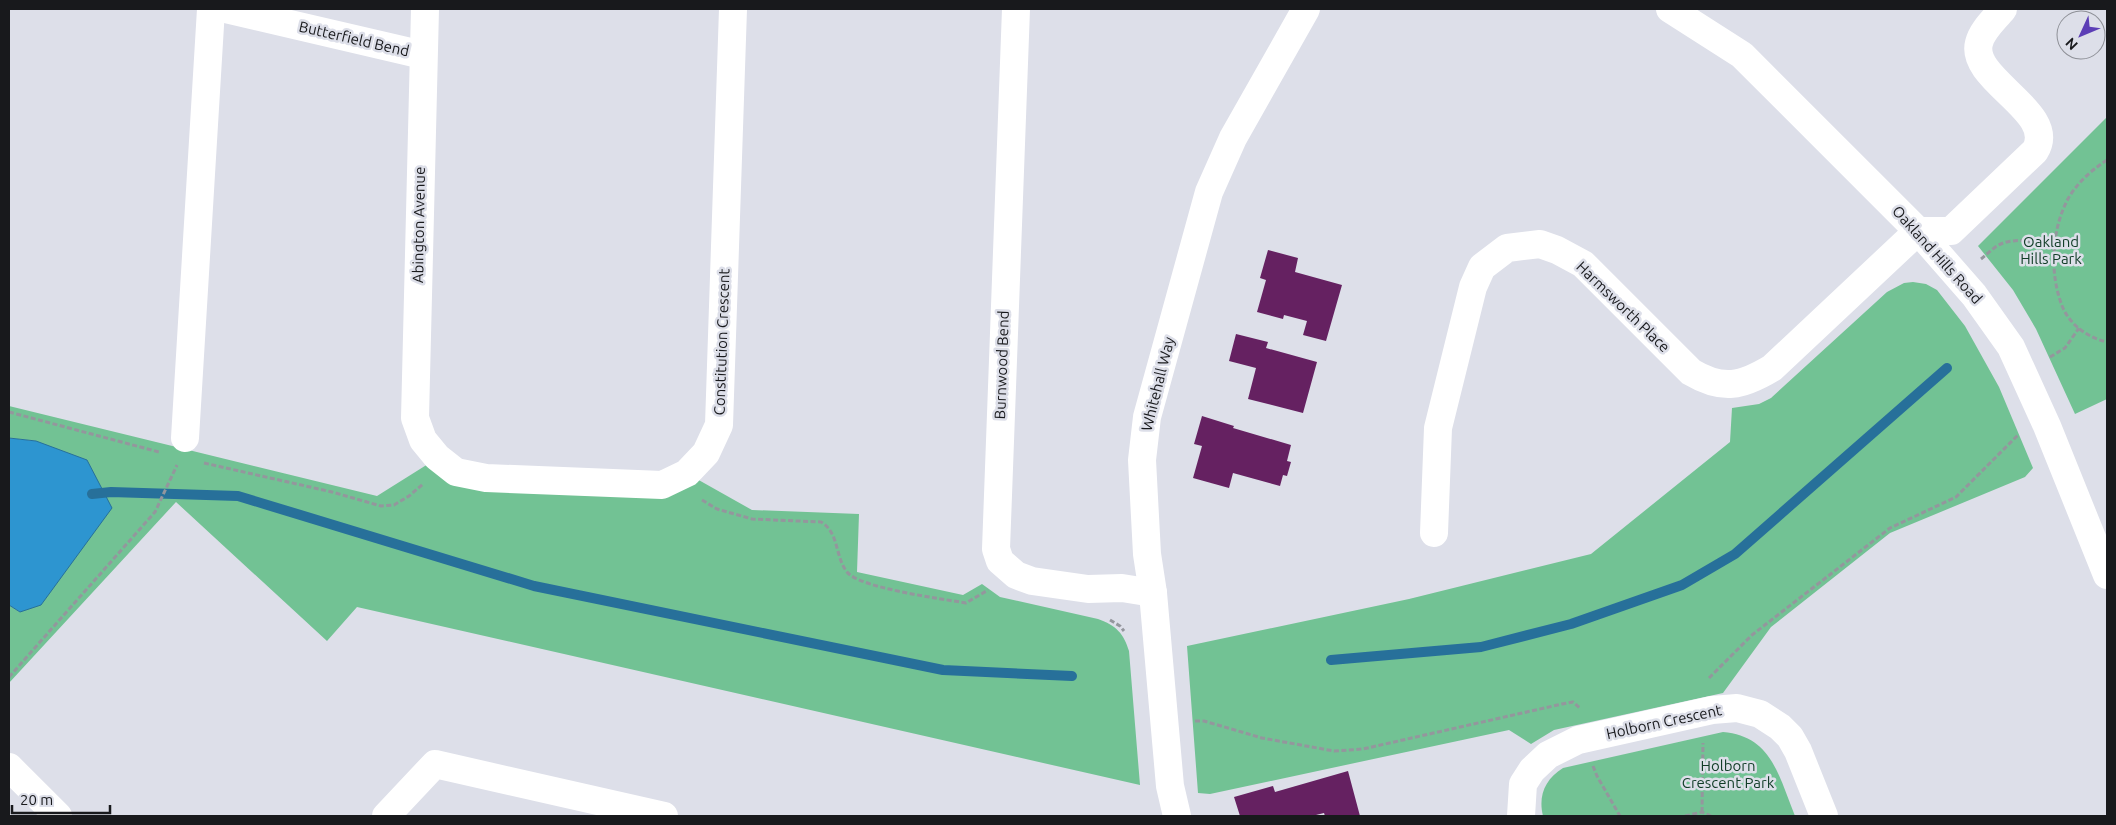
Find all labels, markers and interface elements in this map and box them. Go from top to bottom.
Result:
north arrow [2056,10,2106,60]
street label: Butterfield Bend [297,18,411,59]
text: N [2062,35,2081,53]
street label: Abington Avenue [409,167,428,283]
street label: Oakland Hills Road [1889,202,1986,307]
park label: Oakland Hills Park [2020,233,2082,267]
street label: Harmsworth Place [1573,258,1674,356]
street label: Constitution Crescent [710,268,733,416]
street label: Burnwood Bend [991,310,1012,420]
street label: Whitehall Way [1138,335,1177,433]
street label: Holborn Crescent [1605,701,1723,742]
park label: Holborn Crescent Park [1682,757,1775,791]
scale bar [12,782,110,814]
text: 20 m [20,791,53,808]

